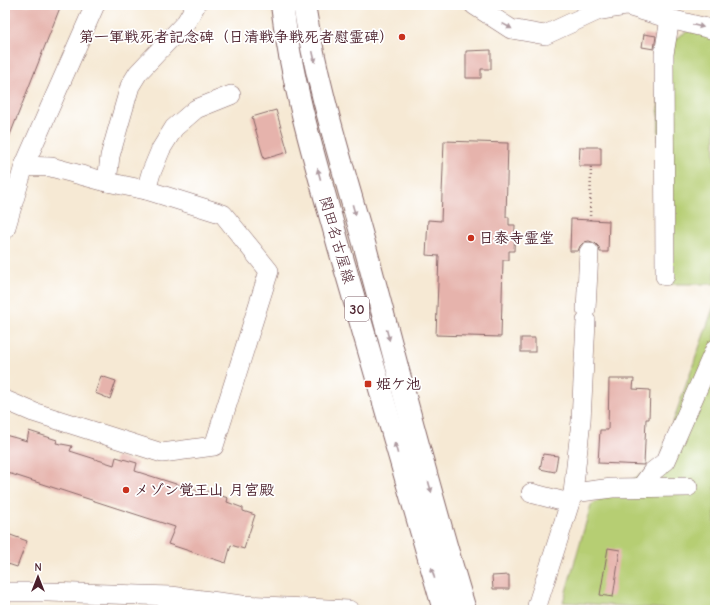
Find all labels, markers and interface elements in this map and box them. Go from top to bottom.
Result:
one-way arrow [501,23,513,29]
one-way arrow [692,23,704,29]
place label: 第一軍戦死者記念碑（日清戦争戦死者慰霊碑） [79,28,394,46]
marker: 第一軍戦死者記念碑（日清戦争戦死者慰霊碑） [397,32,407,42]
one-way arrow [311,51,317,63]
one-way arrow [316,168,322,181]
street label: 関田名古屋線 [316,194,358,286]
one-way arrow [352,203,358,216]
place label: 日泰寺霊堂 [479,229,554,247]
marker: 日泰寺霊堂 [466,233,476,243]
road number: 30 [345,297,369,321]
one-way arrow [386,329,392,341]
place label: 姫ケ池 [376,375,421,393]
marker: 姫ケ池 [363,379,373,389]
one-way arrow [393,442,399,454]
place label: メゾン覚王山 月宮殿 [134,481,274,499]
one-way arrow [427,482,433,494]
marker: メゾン覚王山 月宮殿 [121,485,131,495]
north arrow [18,557,58,597]
text: N [34,561,42,574]
one-way arrow [430,566,436,578]

